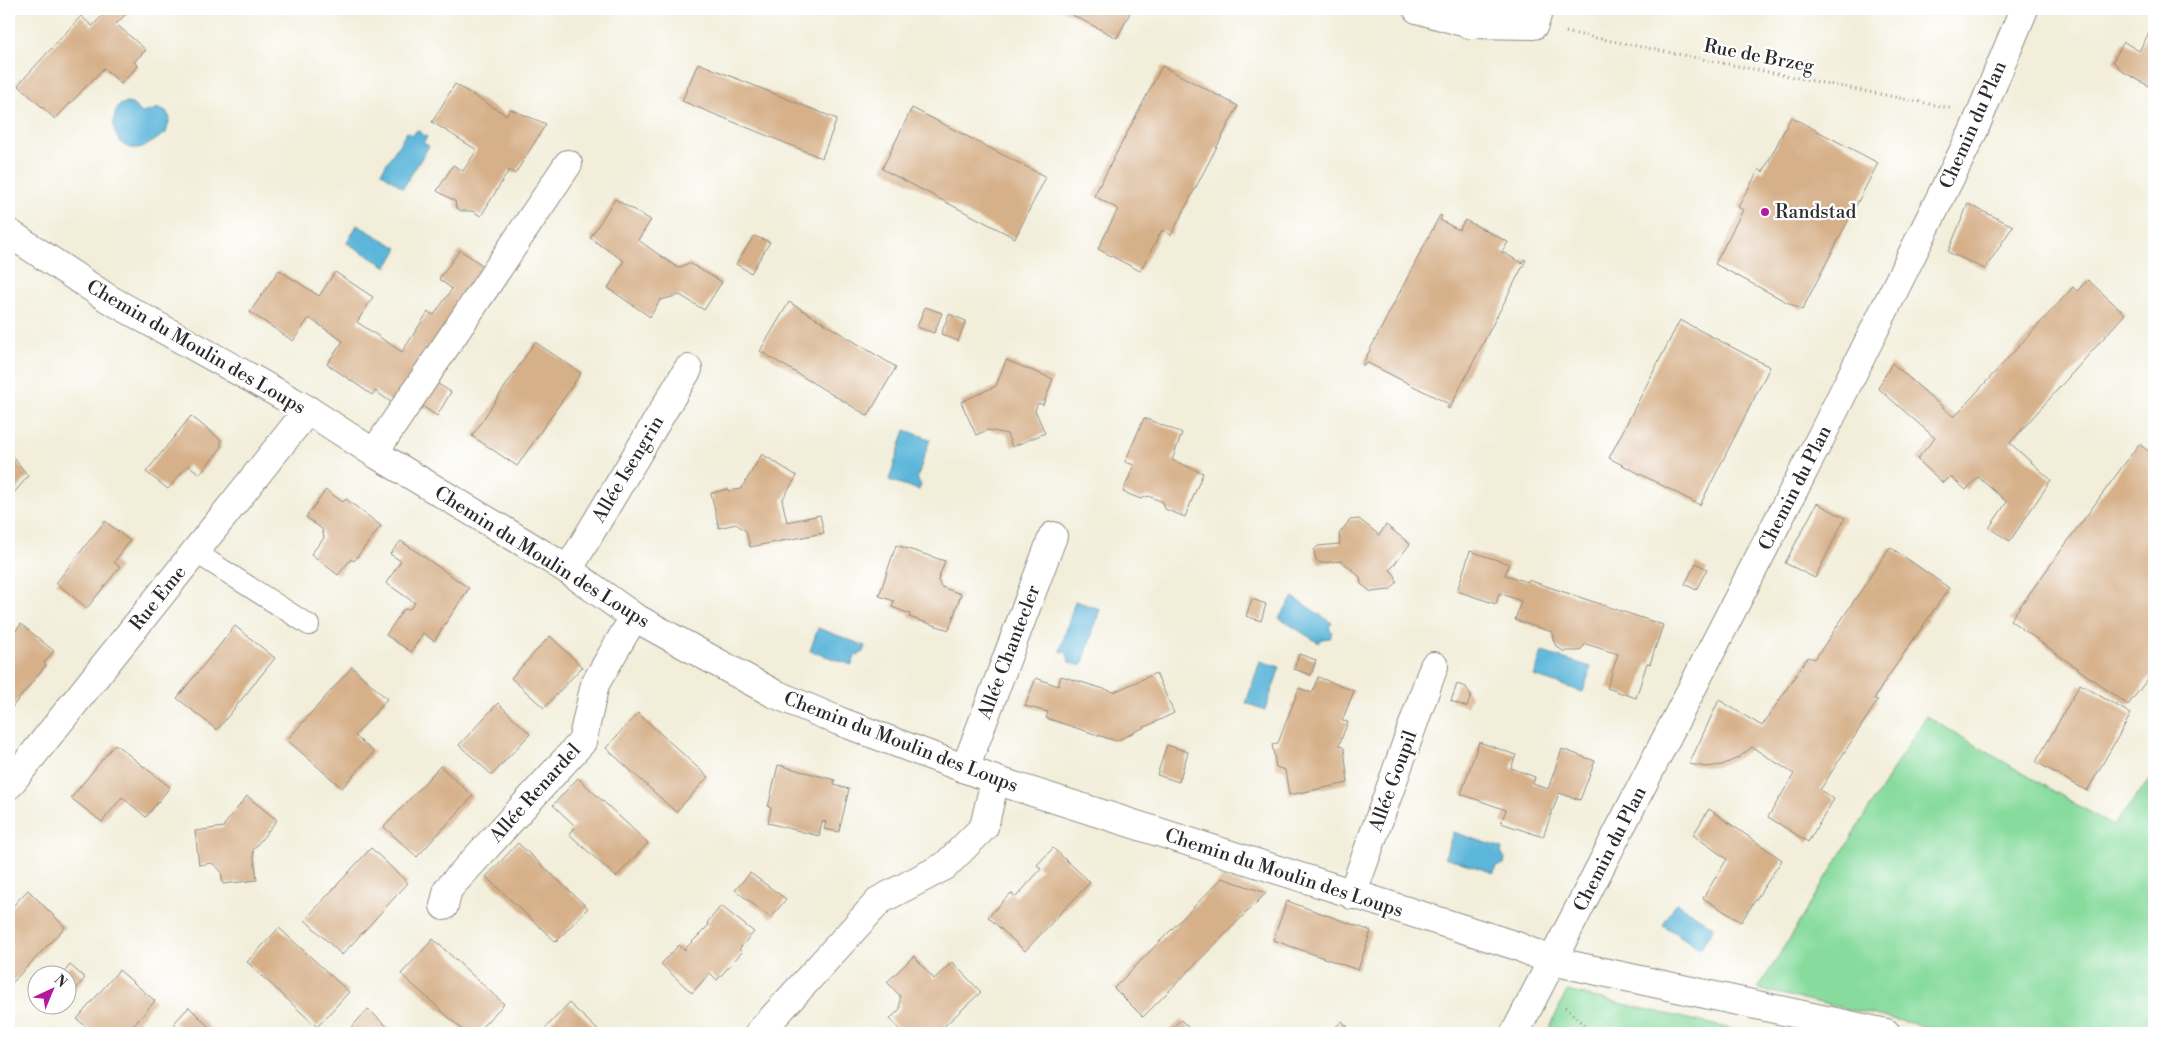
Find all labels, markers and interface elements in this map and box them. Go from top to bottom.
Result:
street label: Rue de Brzeg [1702,34,1816,78]
street label: Chemin du Plan [1934,57,2012,193]
place label: Randstad [1775,200,1856,224]
marker: Randstad [1759,206,1771,218]
street label: Chemin du Moulin des Loups [82,274,310,420]
street label: Allée Isengrin [586,411,669,528]
street label: Chemin du Plan [1753,421,1837,555]
street label: Chemin du Moulin des Loups [430,481,654,633]
street label: Rue Eme [124,561,192,635]
street label: Allée Chantecler [972,582,1046,723]
street label: Chemin du Moulin des Loups [780,686,1022,798]
street label: Allée Goupil [1363,727,1422,836]
street label: Allée Renardel [484,738,586,848]
street label: Chemin du Plan [1568,782,1652,916]
street label: Chemin du Moulin des Loups [1162,823,1406,923]
north arrow [28,964,78,1014]
text: N [50,971,71,992]

